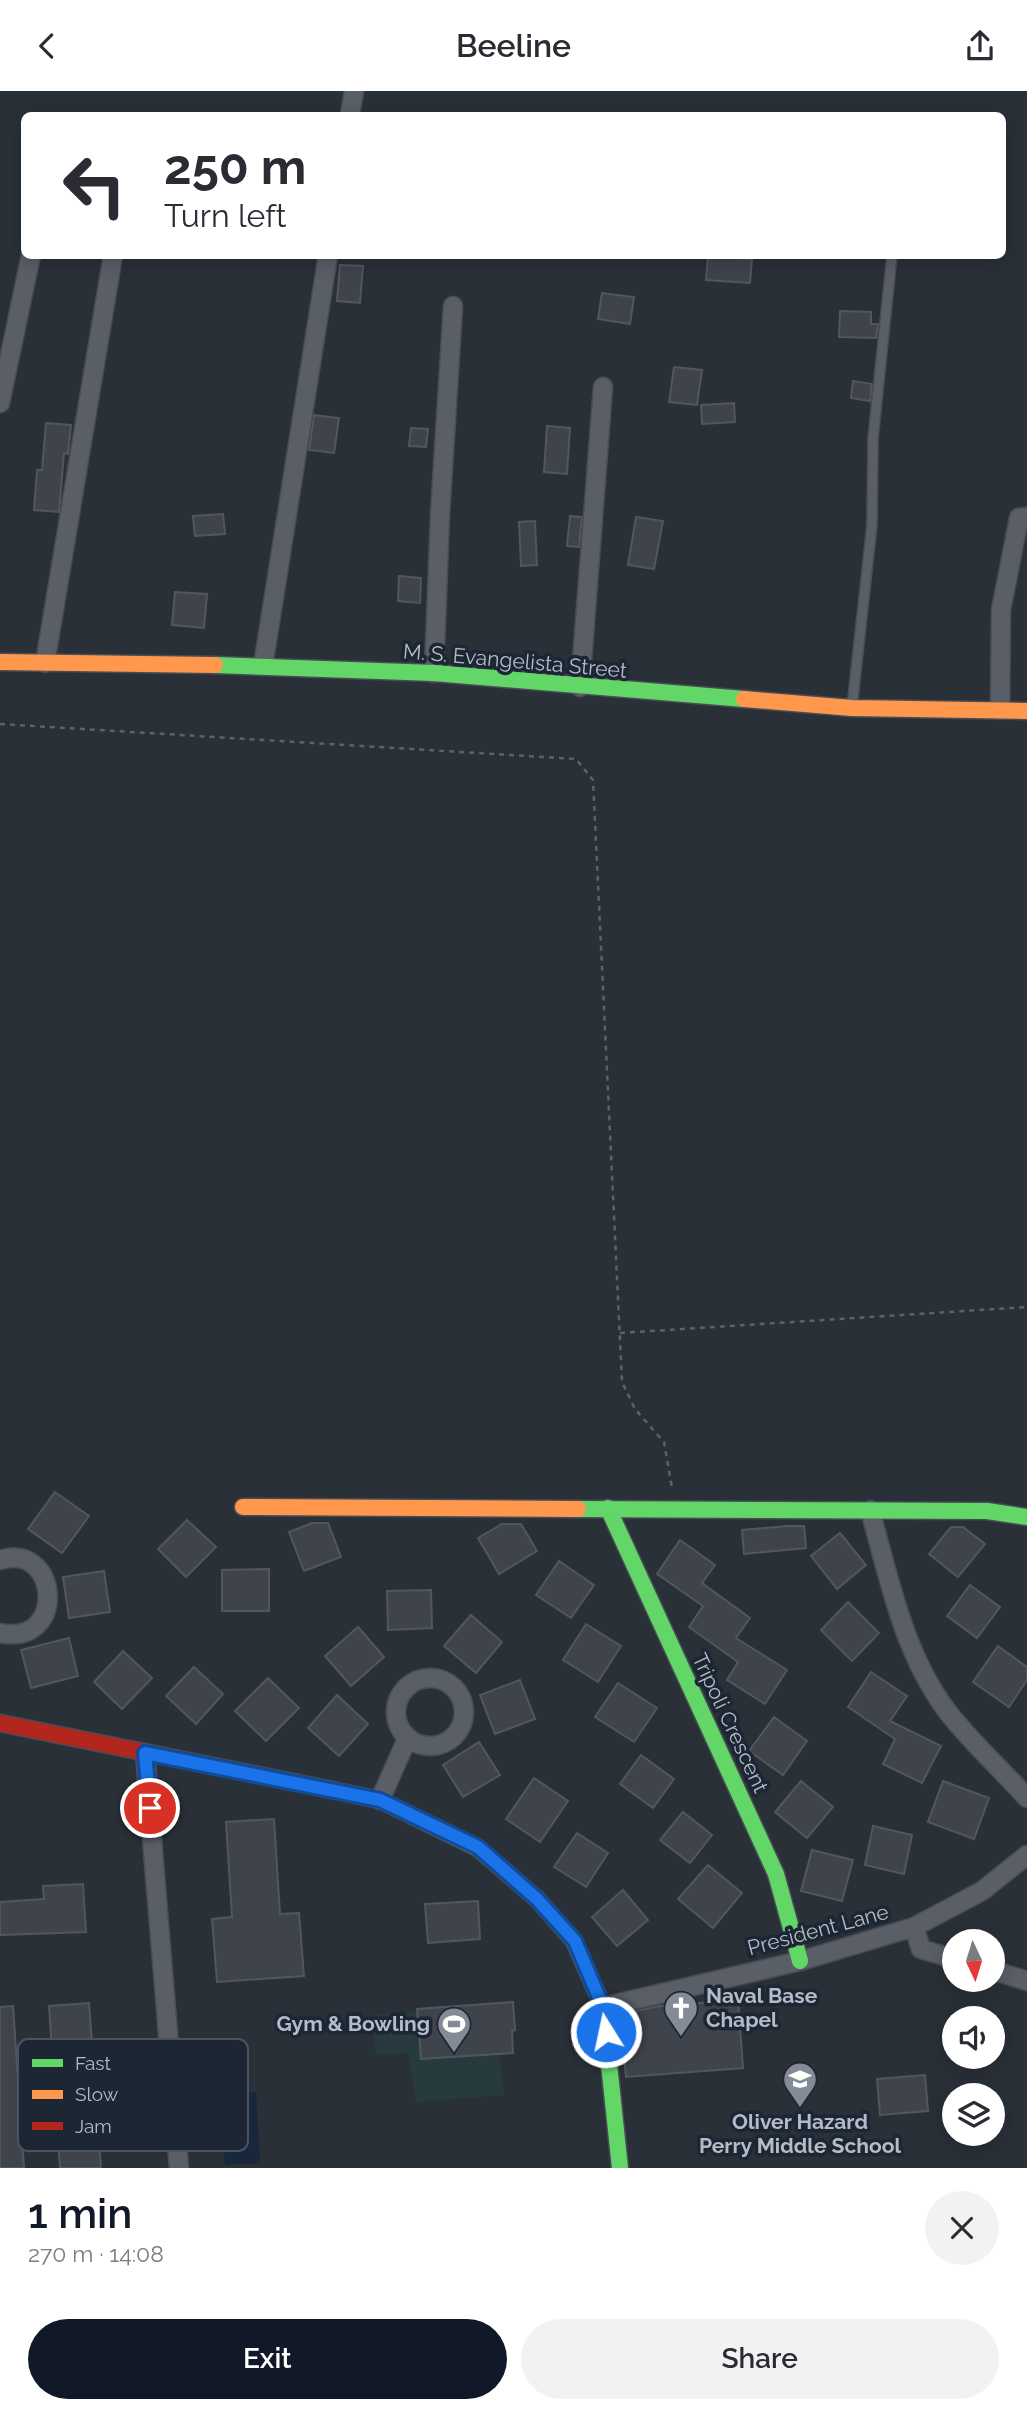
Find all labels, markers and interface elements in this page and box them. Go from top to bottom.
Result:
icon: back [28,27,66,65]
text: Beeline [456,27,571,64]
icon: share [961,27,999,65]
text: 250 m [164,138,306,195]
icon: left [49,140,140,231]
text: Turn left [164,197,286,234]
street label: M. S. Evangelista Street [402,638,628,683]
street label: Tripoli Crescent [687,1649,774,1796]
pin [120,1778,180,1838]
icon: arrive [131,1789,169,1827]
street label: President Lane [744,1899,891,1960]
north arrow [942,1929,1004,1991]
map controls [942,1929,1005,2146]
place label: Naval Base Chapel [706,1983,818,2032]
church icon: Naval Base Chapel [662,1989,700,2038]
position arrow [569,1995,643,2069]
sports icon: Gym & Bowling [435,2005,473,2054]
button: sound [942,2006,1005,2069]
place label: Gym & Bowling [277,2011,430,2036]
legend [18,2039,248,2151]
text: Fast [75,2052,111,2074]
school or university icon: Oliver Hazard Perry Middle School [781,2060,819,2109]
text: Slow [75,2083,119,2105]
button: layers [942,2083,1005,2146]
place label: Oliver Hazard Perry Middle School [699,2109,901,2158]
text: Jam [75,2115,112,2137]
text: 1 min [28,2189,132,2238]
button: close [925,2191,999,2265]
text: 270 m · 14:08 [28,2240,164,2267]
button: Exit [28,2319,507,2399]
button: Share [521,2319,999,2399]

